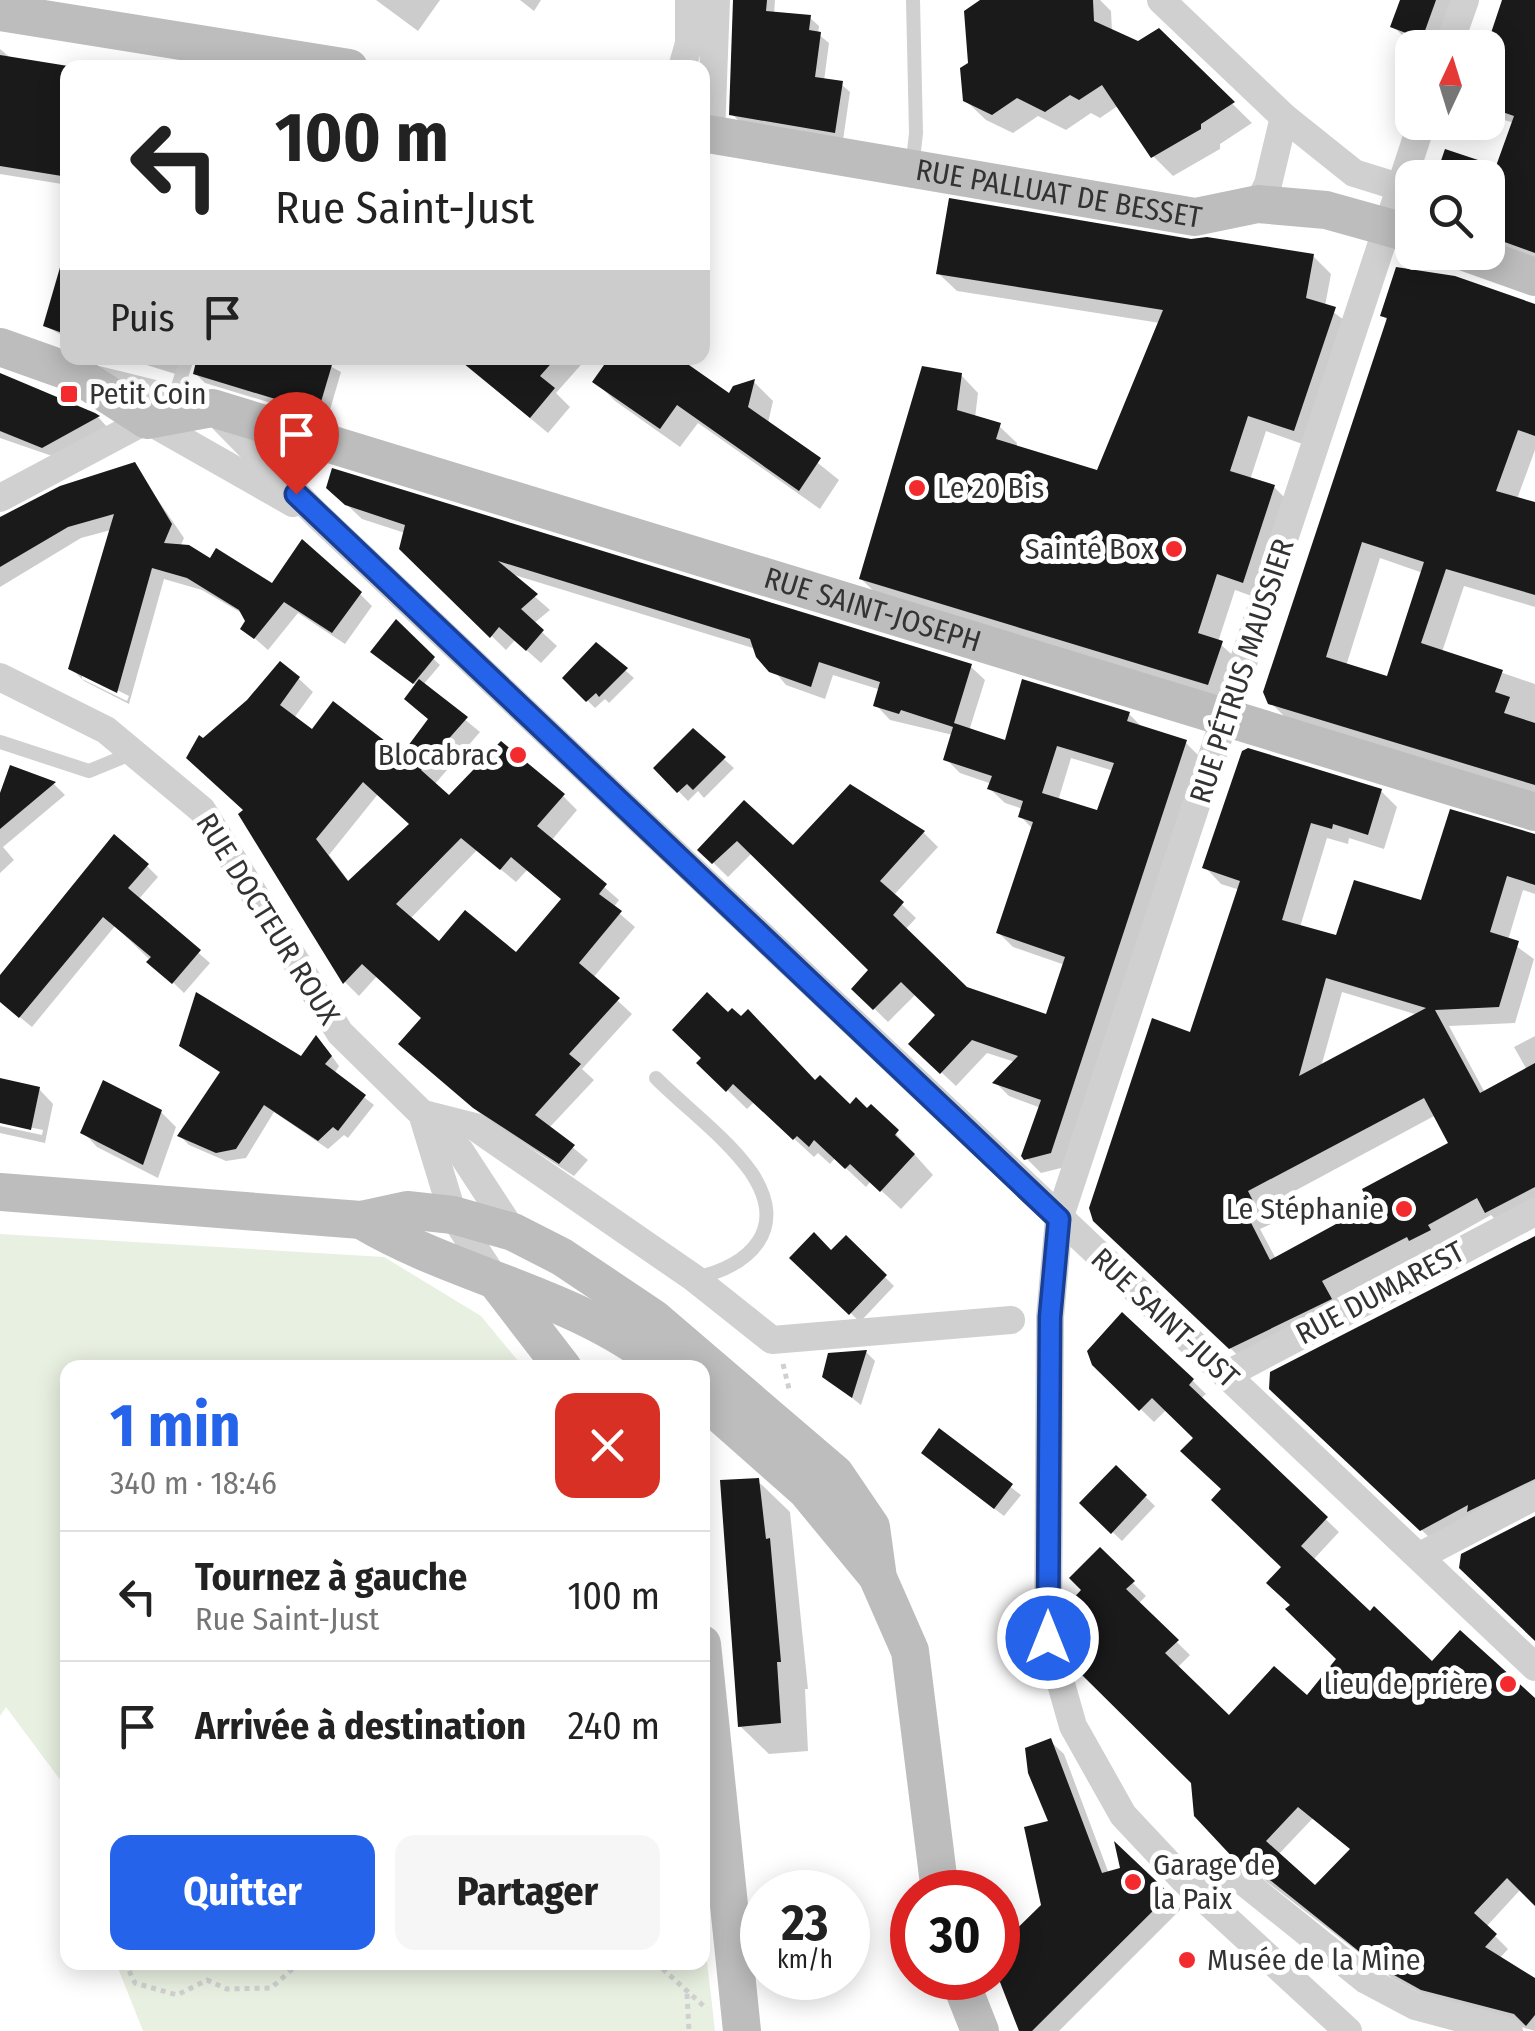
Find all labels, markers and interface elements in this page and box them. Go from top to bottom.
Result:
north arrow [1395,30,1505,140]
map controls [1395,30,1505,270]
text: 100 m [275,96,449,180]
icon: left [110,100,240,230]
street label: RUE PALLUAT DE BESSET [913,152,1205,236]
button: search [1395,160,1505,270]
text: Rue Saint-Just [275,181,534,235]
icon: arrive [195,290,250,345]
text: Puis [110,295,175,341]
place label: Petit Coin [89,376,207,412]
marker: Petit Coin [58,383,80,405]
pin [254,392,339,495]
icon: arrive [269,407,324,462]
place label: Le 20 Bis [937,470,1044,506]
marker: Le 20 Bis [906,477,928,499]
place label: Sainté Box [1025,531,1155,567]
street label: RUE PÉTRUS MAUSSIER [1182,534,1302,808]
marker: Sainté Box [1163,538,1185,560]
street label: RUE SAINT-JOSEPH [760,560,985,660]
place label: Blocabrac [378,737,498,773]
marker: Blocabrac [507,744,529,766]
street label: RUE DOCTEUR ROUX [189,807,348,1032]
place label: Le Stéphanie [1226,1191,1384,1227]
marker: Le Stéphanie [1393,1198,1415,1220]
street label: RUE DUMAREST [1290,1234,1470,1352]
street label: RUE SAINT-JUST [1084,1241,1246,1395]
text: 1 min [110,1390,241,1462]
button: close [555,1393,660,1498]
text: 340 m · 18:46 [110,1464,277,1502]
text: Tournez à gauche [195,1554,467,1600]
icon: left [110,1569,165,1624]
text: 100 m [567,1573,660,1619]
position arrow [996,1586,1100,1690]
text: Rue Saint-Just [195,1600,379,1638]
place label: lieu de prière [1324,1666,1488,1702]
marker: lieu de prière [1497,1673,1519,1695]
icon: arrive [110,1699,165,1754]
text: Arrivée à destination [195,1703,526,1749]
text: 240 m [568,1703,660,1749]
button: Quitter [110,1835,375,1950]
button: Partager [395,1835,660,1950]
place label: Garage de la Paix [1153,1847,1275,1917]
speed limit sign: 30 [890,1870,1020,2000]
marker: Garage de la Paix [1122,1871,1144,1893]
text: 23 [782,1893,828,1953]
place label: Musée de la Mine [1207,1942,1421,1978]
text: km/h [777,1945,833,1975]
marker: Musée de la Mine [1176,1949,1198,1971]

